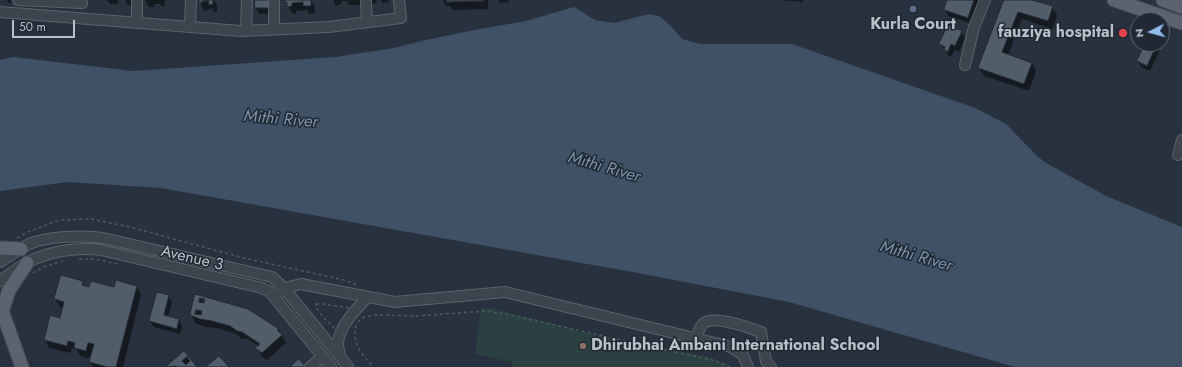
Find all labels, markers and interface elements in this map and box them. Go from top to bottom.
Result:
marker: Kurla Court [908,4,918,14]
scale bar [14,12,77,38]
north arrow [1130,12,1170,52]
place label: Kurla Court [870,15,956,35]
text: 50 m [19,18,46,36]
place label: fauziya hospital [998,23,1114,43]
marker: fauziya hospital [1117,27,1129,39]
text: N [1131,28,1147,38]
water label: Mithi River [243,107,319,133]
water label: Mithi River [565,148,643,188]
water label: Mithi River [877,237,955,277]
street label: Avenue 3 [159,243,225,275]
place label: Dhirubhai Ambani International School [591,336,880,356]
marker: Dhirubhai Ambani International School [578,341,588,351]

